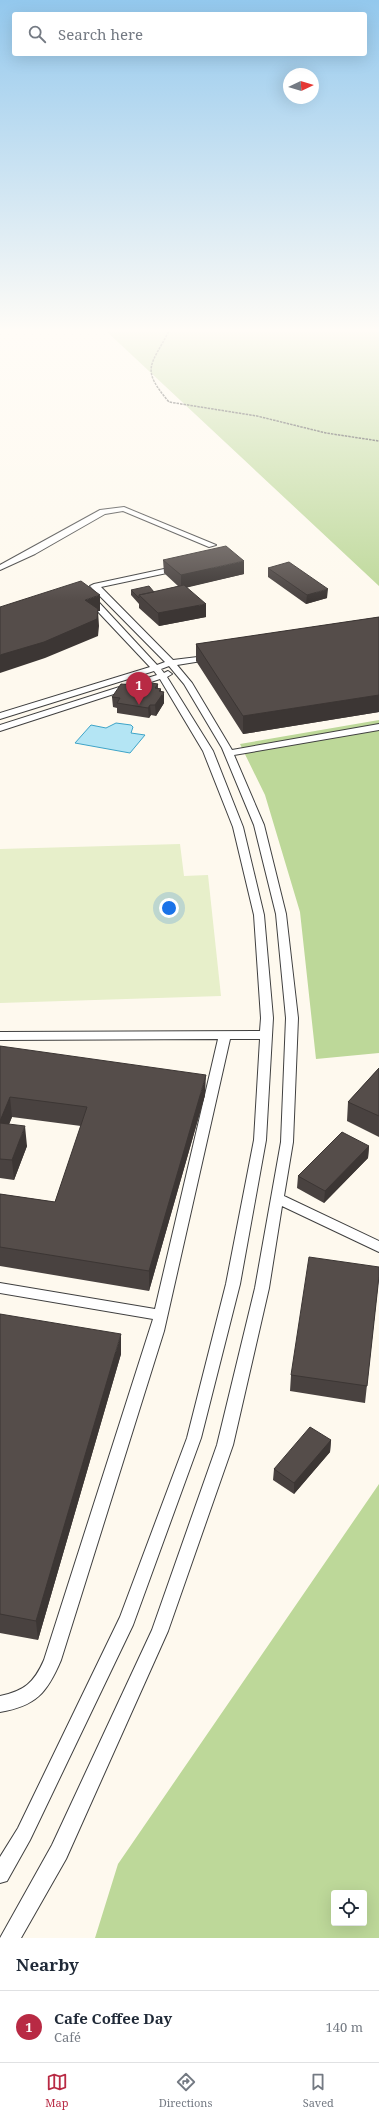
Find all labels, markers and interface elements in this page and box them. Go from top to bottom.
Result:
search box [12,12,367,56]
icon: search [26,23,48,45]
text: Search here [58,24,143,44]
north arrow [283,68,319,104]
pin: 1 [126,672,152,705]
your location [159,898,179,918]
map controls [331,1890,367,1926]
button: locate [331,1890,367,1926]
text: Nearby [16,1953,79,1976]
text: Cafe Coffee Day [54,2008,172,2028]
text: 1 [25,2018,33,2036]
text: 140 m [326,2018,363,2036]
text: Café [54,2028,81,2046]
tab: Map [45,2071,68,2110]
tab: Directions [159,2071,212,2110]
tab: Saved [303,2071,334,2110]

